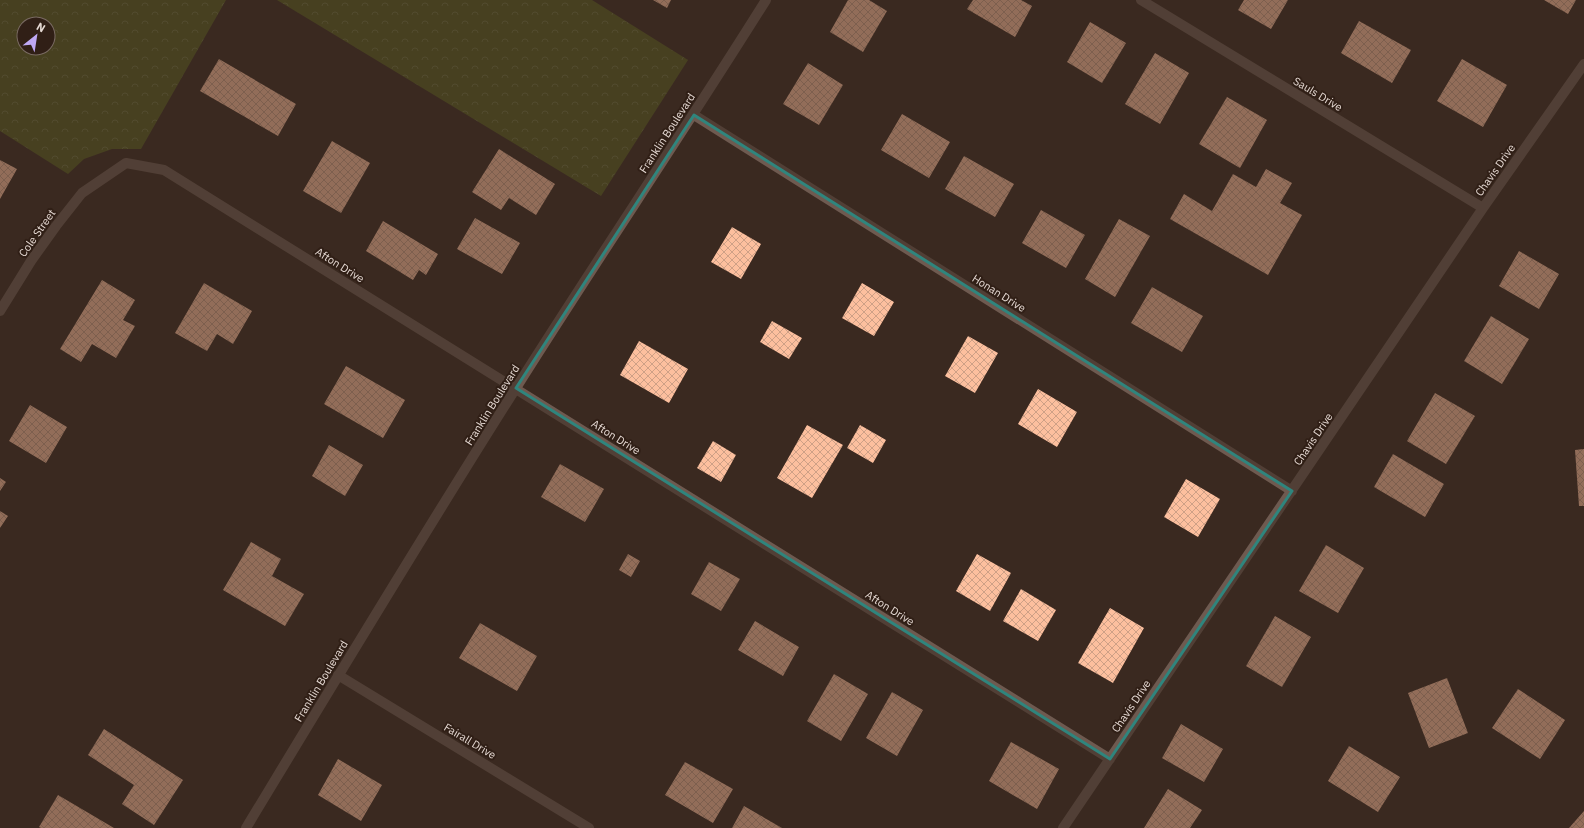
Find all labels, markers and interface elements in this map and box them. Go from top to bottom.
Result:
north arrow [16,16,56,56]
text: N [34,19,48,35]
street label: Sauls Drive [1291,74,1345,114]
street label: Franklin Boulevard [636,90,698,176]
street label: Chavis Drive [1472,141,1518,199]
street label: Cole Street [16,206,59,259]
street label: Afton Drive [313,244,367,286]
street label: Honan Drive [970,271,1028,315]
street label: Franklin Boulevard [462,362,522,448]
street label: Chavis Drive [1290,410,1336,468]
street label: Afton Drive [589,416,643,458]
street label: Afton Drive [863,587,917,629]
street label: Franklin Boulevard [291,638,351,724]
street label: Chavis Drive [1108,677,1154,735]
street label: Fairall Drive [441,720,499,762]

